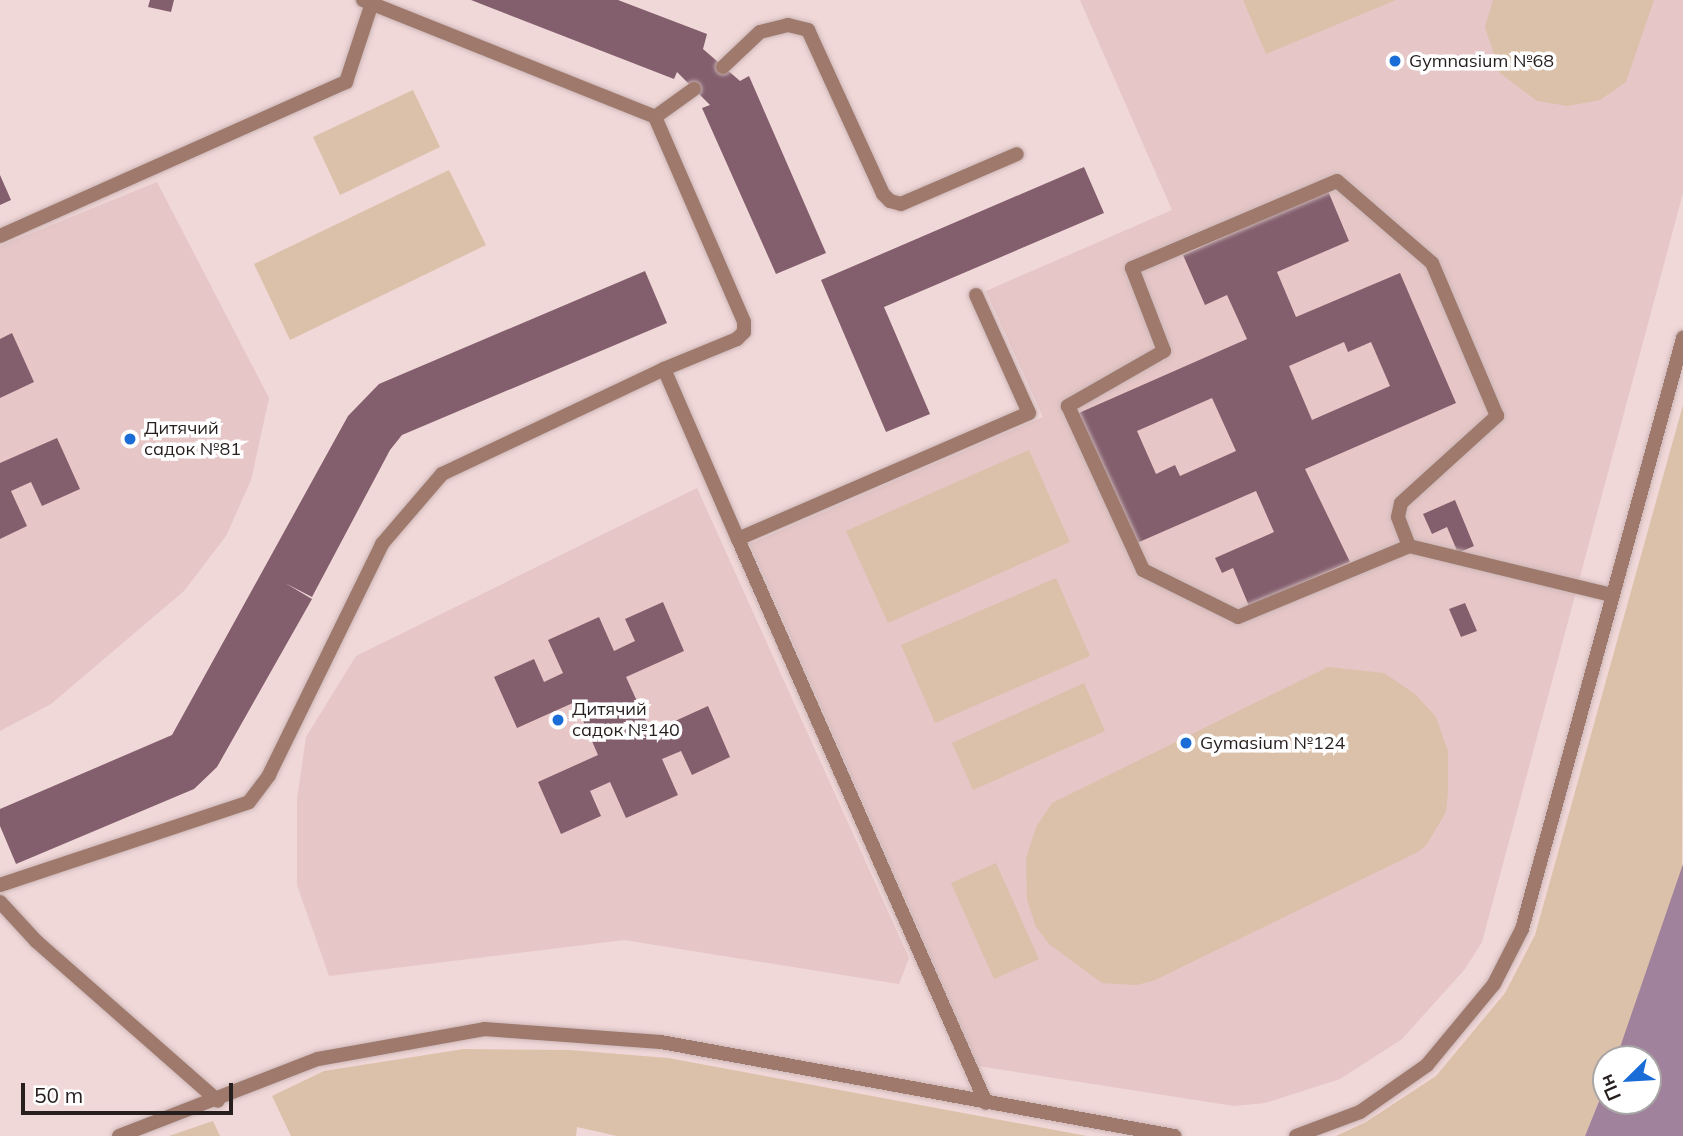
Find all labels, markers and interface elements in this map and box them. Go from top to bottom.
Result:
place label: Gymnasium №68 [1409,50,1554,72]
marker: Gymnasium №68 [1387,53,1403,69]
place label: Дитячий садок №81 [144,418,241,460]
marker: Дитячий садок №81 [122,431,138,447]
place label: Дитячий садок №140 [572,699,680,742]
marker: Дитячий садок №140 [550,712,566,728]
place label: Gymasium №124 [1200,732,1345,754]
marker: Gymasium №124 [1178,735,1194,751]
north arrow [1592,1045,1662,1115]
scale bar [24,1070,236,1114]
text: Пн [1593,1071,1626,1105]
text: 50 m [34,1082,83,1108]

